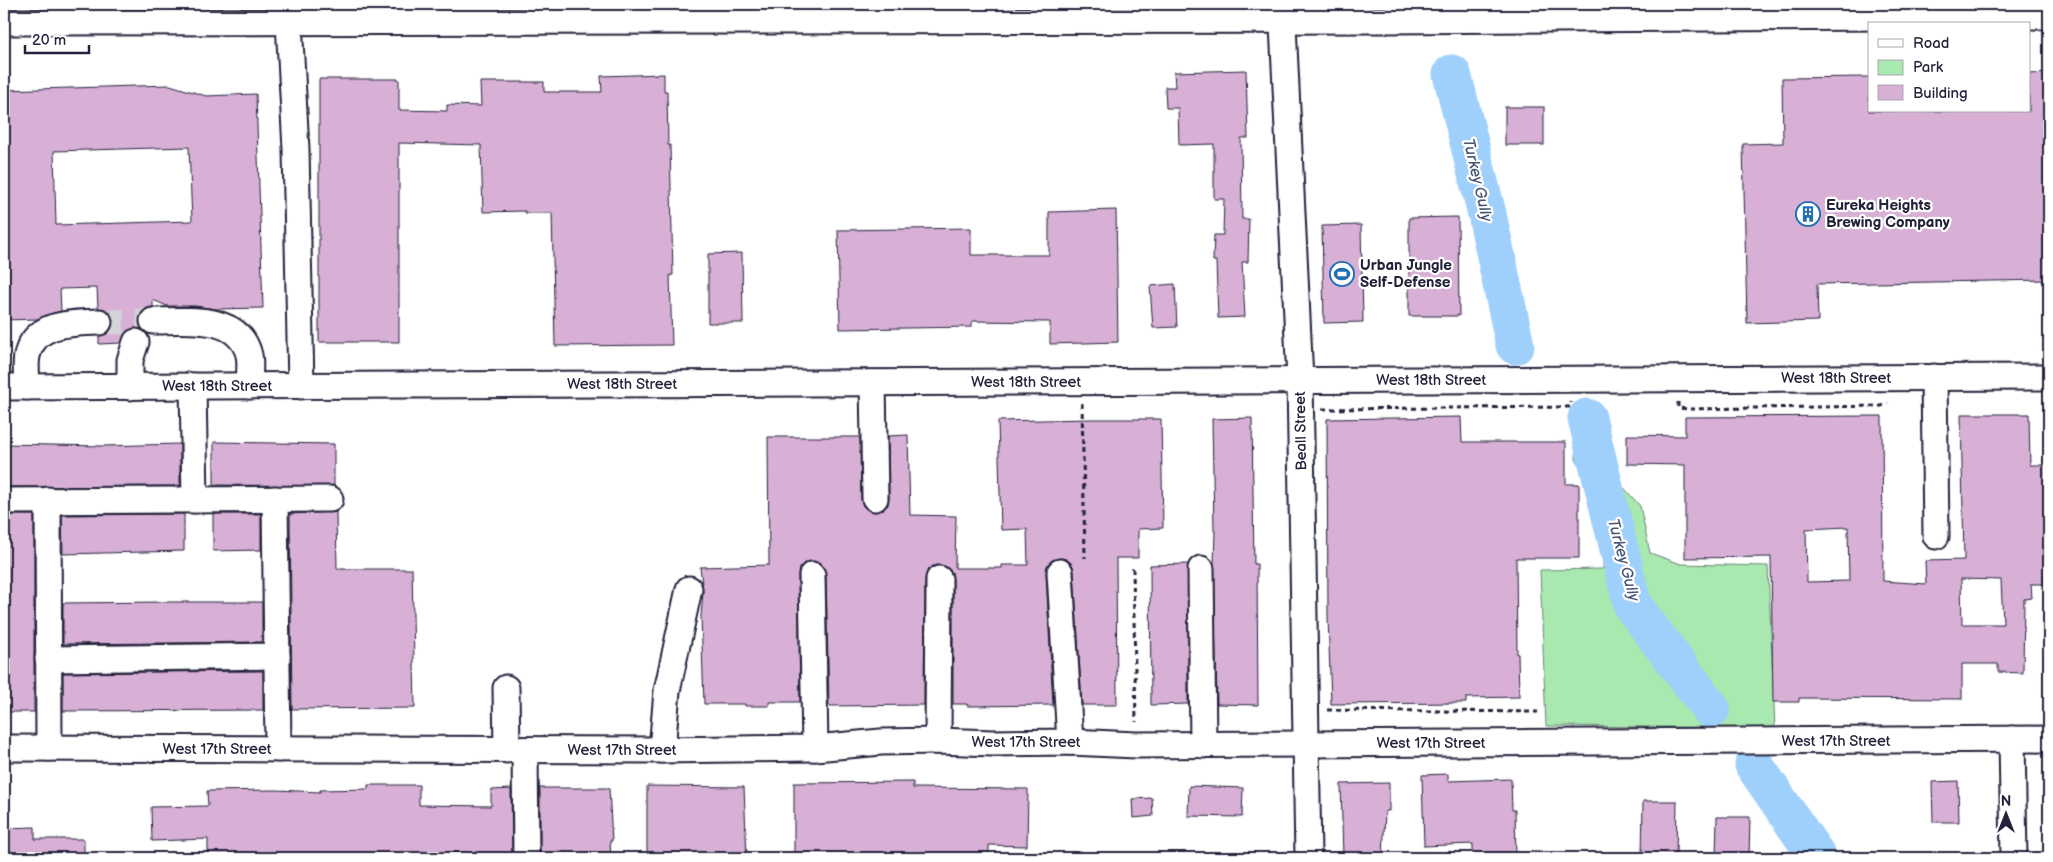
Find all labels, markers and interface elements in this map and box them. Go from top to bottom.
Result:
scale bar [25,22,89,54]
legend [1868,22,2030,112]
text: 20 m [32,31,66,50]
text: Road [1913,34,1949,53]
text: Park [1913,58,1944,77]
text: Building [1913,84,1968,103]
water label: Turkey Gully [1458,136,1496,224]
place label: Eureka Heights Brewing Company [1826,196,1950,232]
building icon: Eureka Heights Brewing Company [1795,201,1821,227]
place label: Urban Jungle Self-Defense [1360,256,1452,292]
sports icon: Urban Jungle Self-Defense [1329,261,1355,287]
street label: West 18th Street [1781,369,1891,388]
street label: West 18th Street [1376,371,1486,390]
street label: West 18th Street [971,373,1081,392]
street label: West 18th Street [567,375,677,394]
street label: West 18th Street [162,377,272,396]
street label: Beall Street [1291,391,1311,471]
water label: Turkey Gully [1603,517,1643,604]
street label: West 17th Street [1782,732,1891,751]
street label: West 17th Street [972,733,1081,752]
street label: West 17th Street [1377,734,1486,753]
street label: West 17th Street [163,740,272,759]
street label: West 17th Street [568,741,677,760]
north arrow [1980,790,2030,840]
text: N [2001,793,2011,810]

